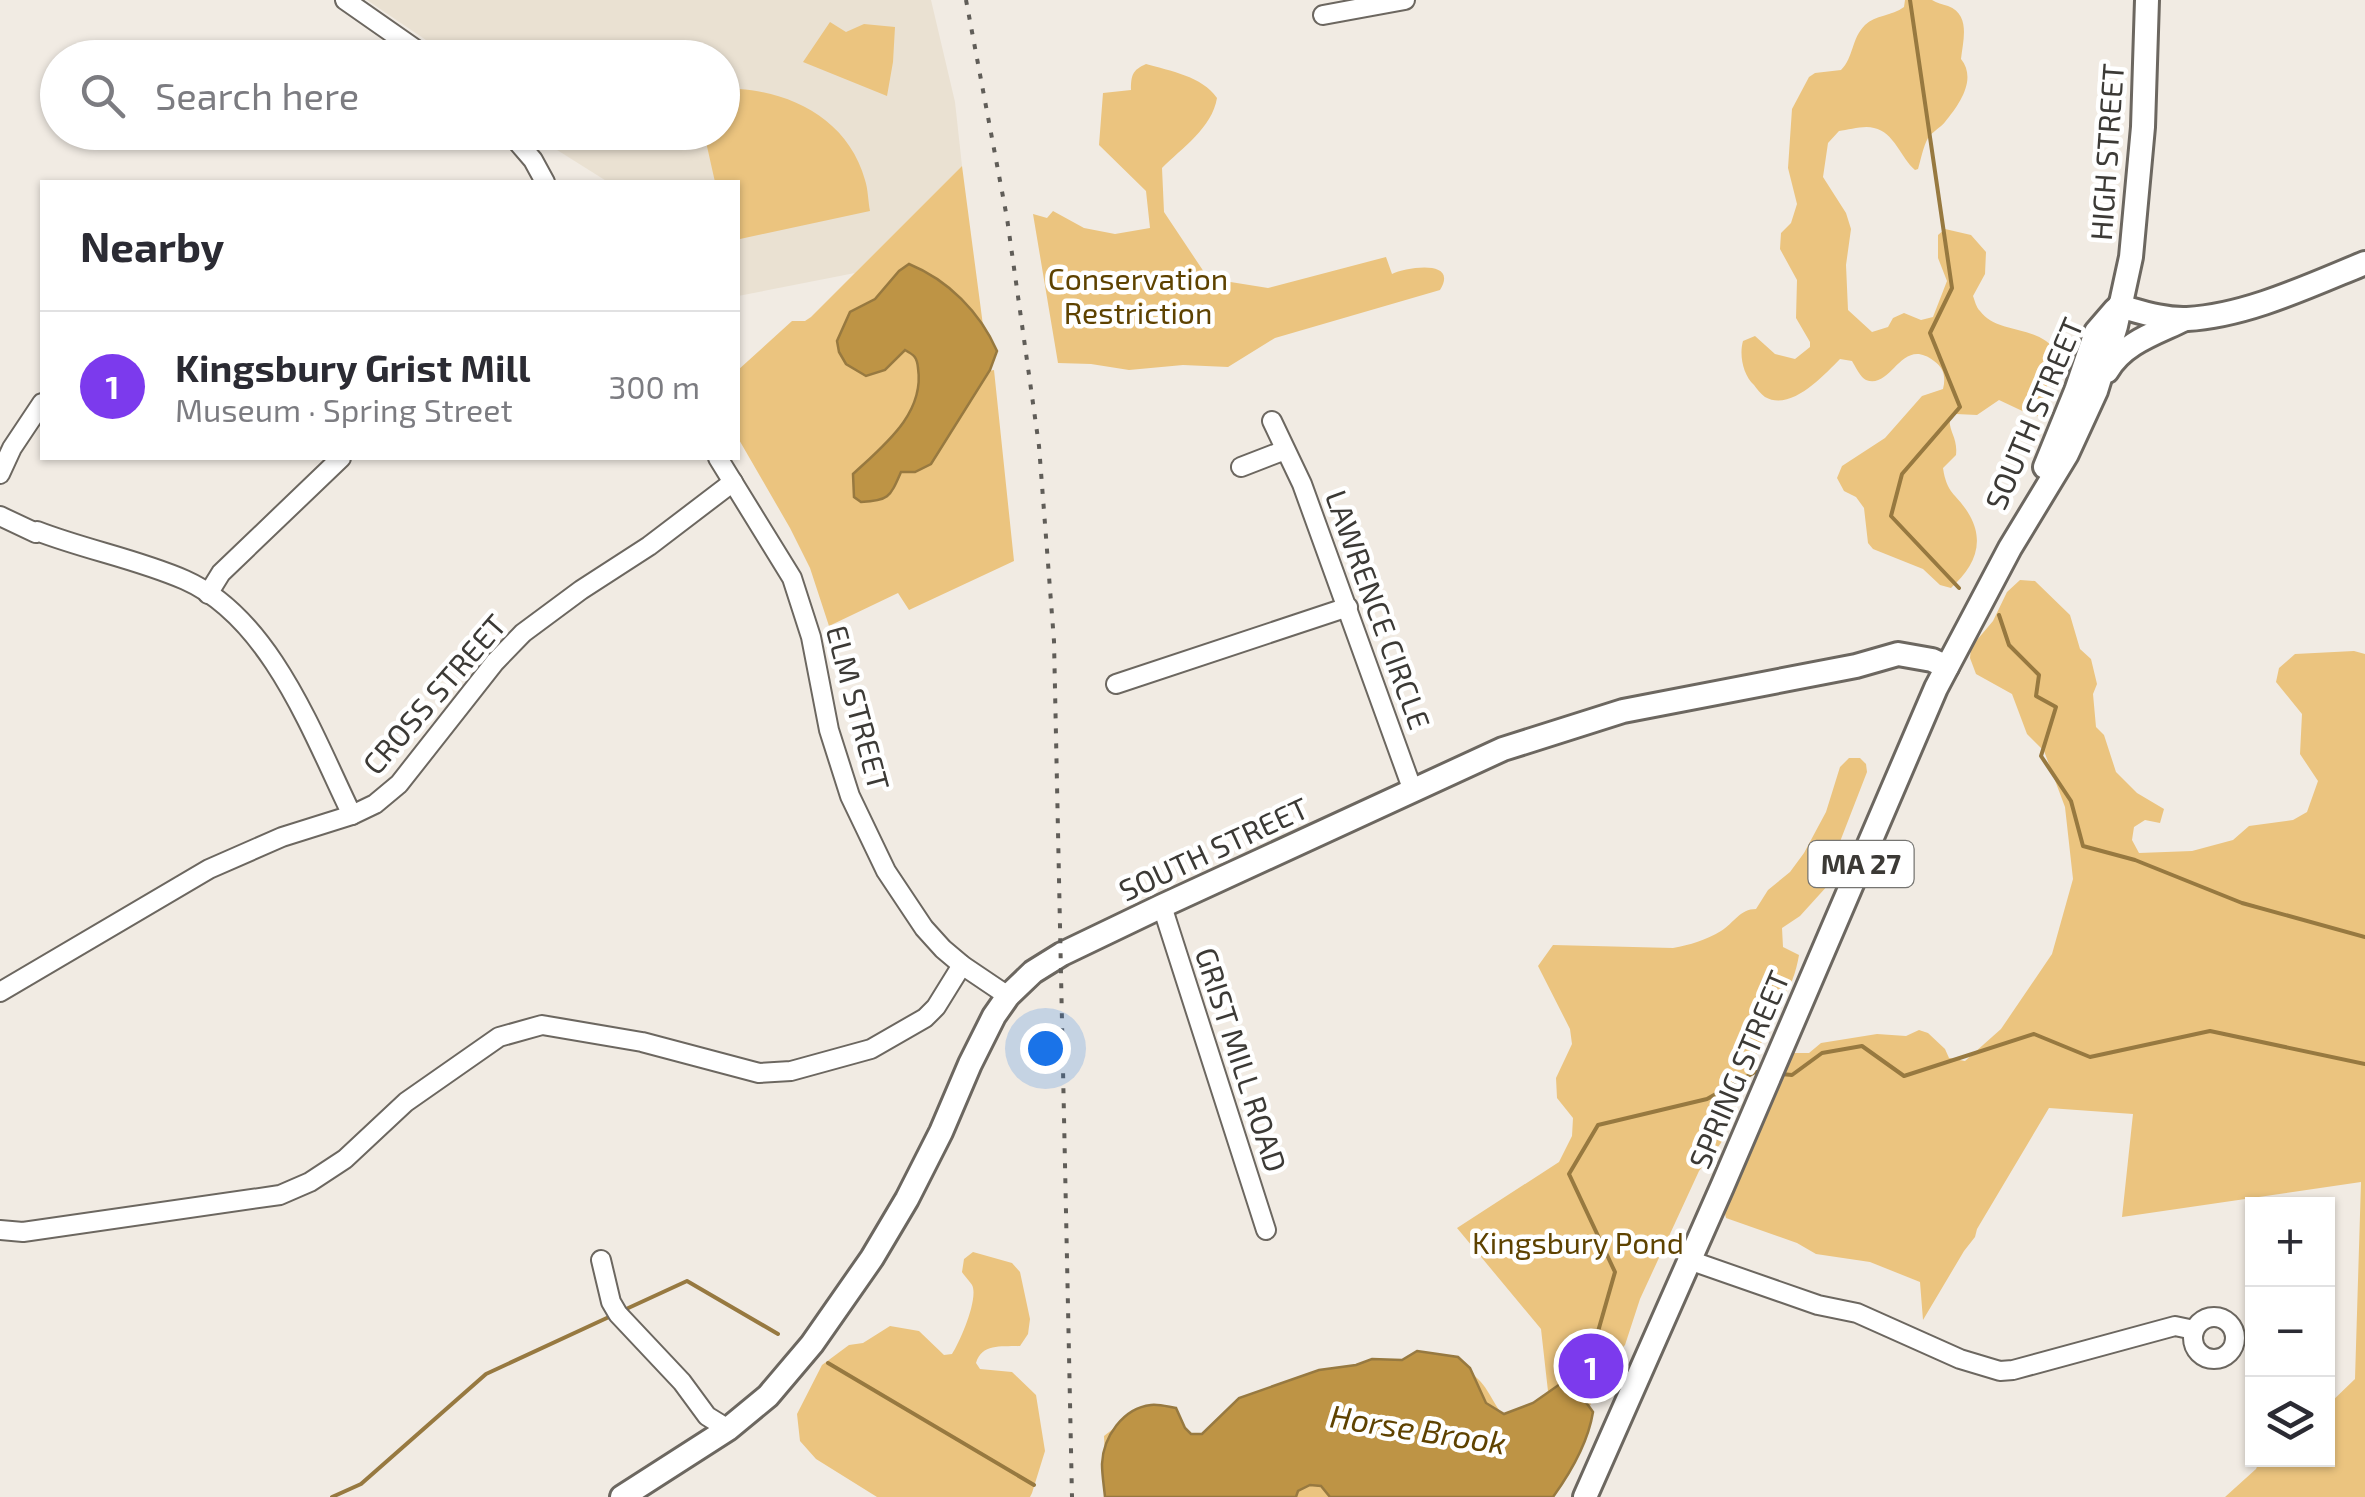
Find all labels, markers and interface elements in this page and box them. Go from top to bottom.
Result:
search box [40,40,740,150]
street label: HIGH STREET [2082,62,2130,242]
icon: search [75,68,130,123]
text: Search here [155,72,359,118]
text: Nearby [80,220,224,270]
park label: Conservation Restriction [1048,260,1228,330]
street label: SOUTH STREET [1977,312,2090,515]
text: Kingsbury Grist Mill [175,344,530,390]
text: 1 [106,367,119,405]
text: 300 m [608,367,700,405]
text: Museum · Spring Street [175,390,513,428]
street label: LAWRENCE CIRCLE [1319,485,1439,734]
street label: CROSS STREET [354,606,513,781]
street label: ELM STREET [820,621,898,794]
street label: SOUTH STREET [1113,789,1314,908]
road number: MA 27 [1808,841,1914,887]
street label: GRIST MILL ROAD [1189,943,1295,1176]
street label: SPRING STREET [1680,965,1796,1174]
your location [1020,1023,1071,1074]
map controls [2245,1197,2335,1467]
button: + [2245,1197,2335,1287]
park label: Kingsbury Pond [1472,1224,1684,1260]
button: − [2245,1287,2335,1377]
pin: 1 [1558,1328,1624,1404]
button: layers [2245,1377,2335,1467]
water label: Horse Brook [1328,1395,1509,1461]

